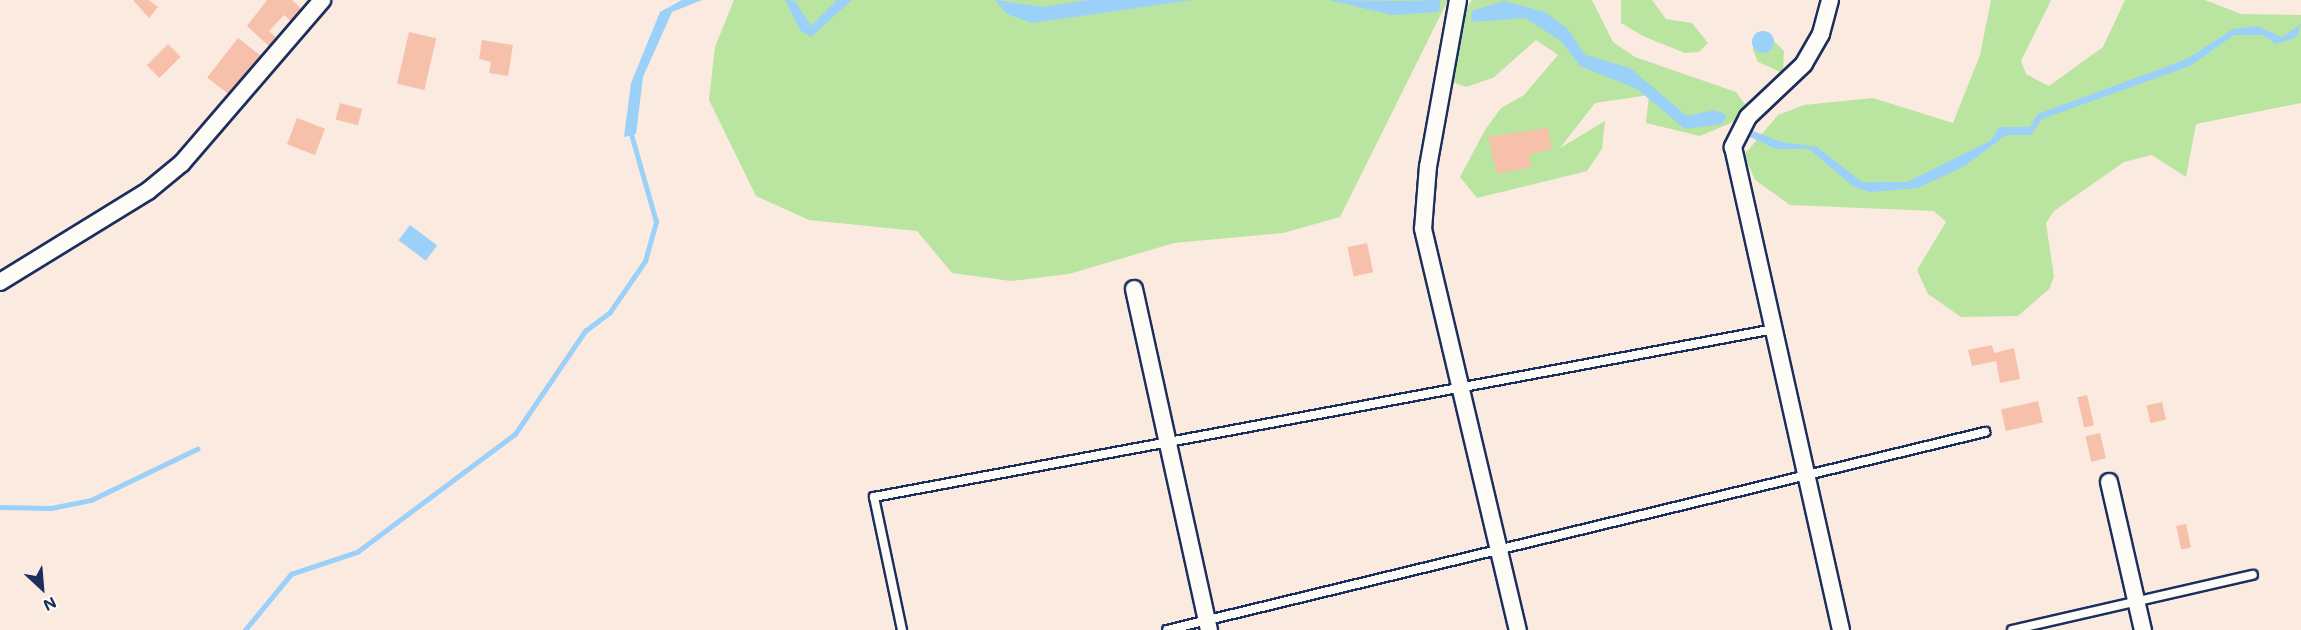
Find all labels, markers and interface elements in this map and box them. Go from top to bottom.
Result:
north arrow [12,558,72,618]
text: N [40,593,60,617]

